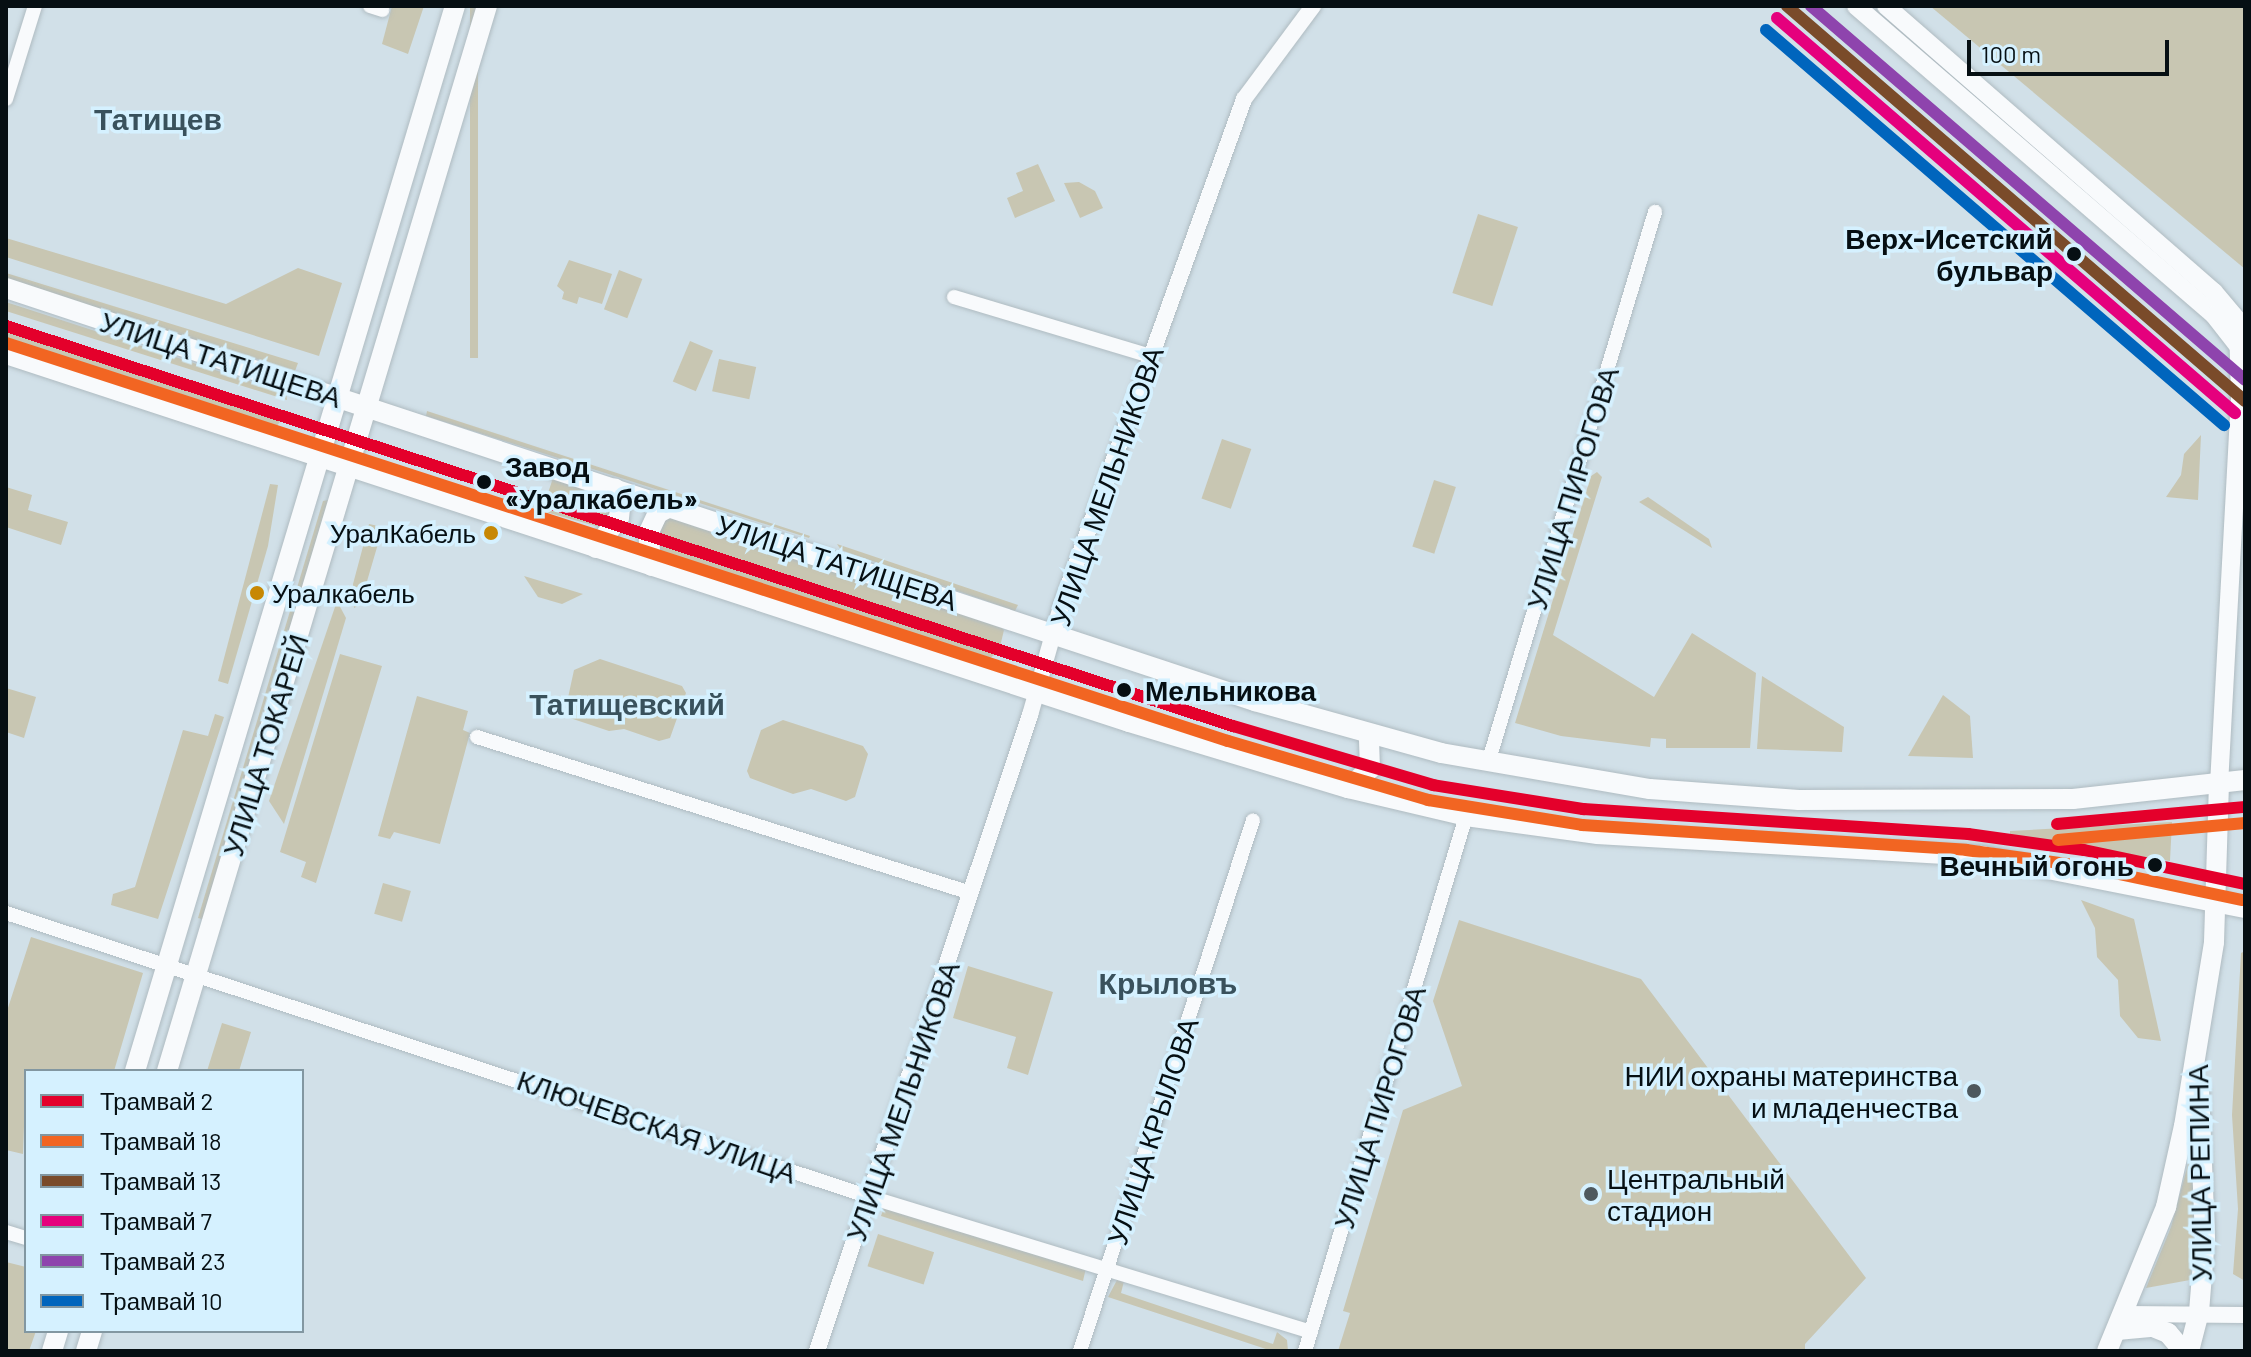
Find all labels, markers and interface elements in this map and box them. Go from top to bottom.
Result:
scale bar [1971,24,2173,74]
text: 100 m [1981,39,2041,68]
district label: Татищев [94,100,222,136]
place label: Верх-Исетский бульвар [1845,221,2053,287]
marker: Верх-Исетский бульвар [2060,240,2088,268]
street label: УЛИЦА ТАТИЩЕВА [96,304,346,414]
street label: УЛИЦА МЕЛЬНИКОВА [1042,342,1170,630]
street label: УЛИЦА ПИРОГОВА [1519,362,1625,614]
place label: Завод «Уралкабель» [505,449,698,515]
marker: Завод «Уралкабель» [470,468,498,496]
street label: УЛИЦА ТАТИЩЕВА [712,507,962,617]
place label: УралКабель [330,517,476,549]
marker: УралКабель [483,525,499,541]
place label: Уралкабель [272,577,415,609]
marker: Уралкабель [249,585,265,601]
street label: УЛИЦА ТОКАРЕЙ [215,630,315,860]
place label: Мельникова [1145,673,1316,707]
marker: Мельникова [1110,676,1138,704]
district label: Татищевский [529,685,725,721]
place label: Вечный огонь [1939,848,2134,882]
marker: Вечный огонь [2141,851,2169,879]
street label: УЛИЦА МЕЛЬНИКОВА [838,957,966,1245]
district label: Крыловъ [1099,964,1237,1000]
street label: УЛИЦА ПИРОГОВА [1326,981,1432,1233]
street label: УЛИЦА КРЫЛОВА [1099,1013,1205,1249]
place label: НИИ охраны материнства и младенчества [1624,1058,1958,1124]
street label: КЛЮЧЕВСКАЯ УЛИЦА [513,1062,801,1190]
street label: УЛИЦА РЕПИНА [2180,1064,2218,1282]
legend [24,1069,304,1333]
marker: НИИ охраны материнства и младенчества [1965,1082,1983,1100]
text: Трамвай 2 [100,1086,213,1115]
text: Трамвай 18 [100,1126,221,1155]
place label: Центральный стадион [1607,1161,1785,1227]
text: Трамвай 13 [100,1166,221,1195]
marker: Центральный стадион [1582,1185,1600,1203]
text: Трамвай 7 [100,1206,212,1235]
text: Трамвай 23 [100,1246,226,1275]
text: Трамвай 10 [100,1286,223,1315]

